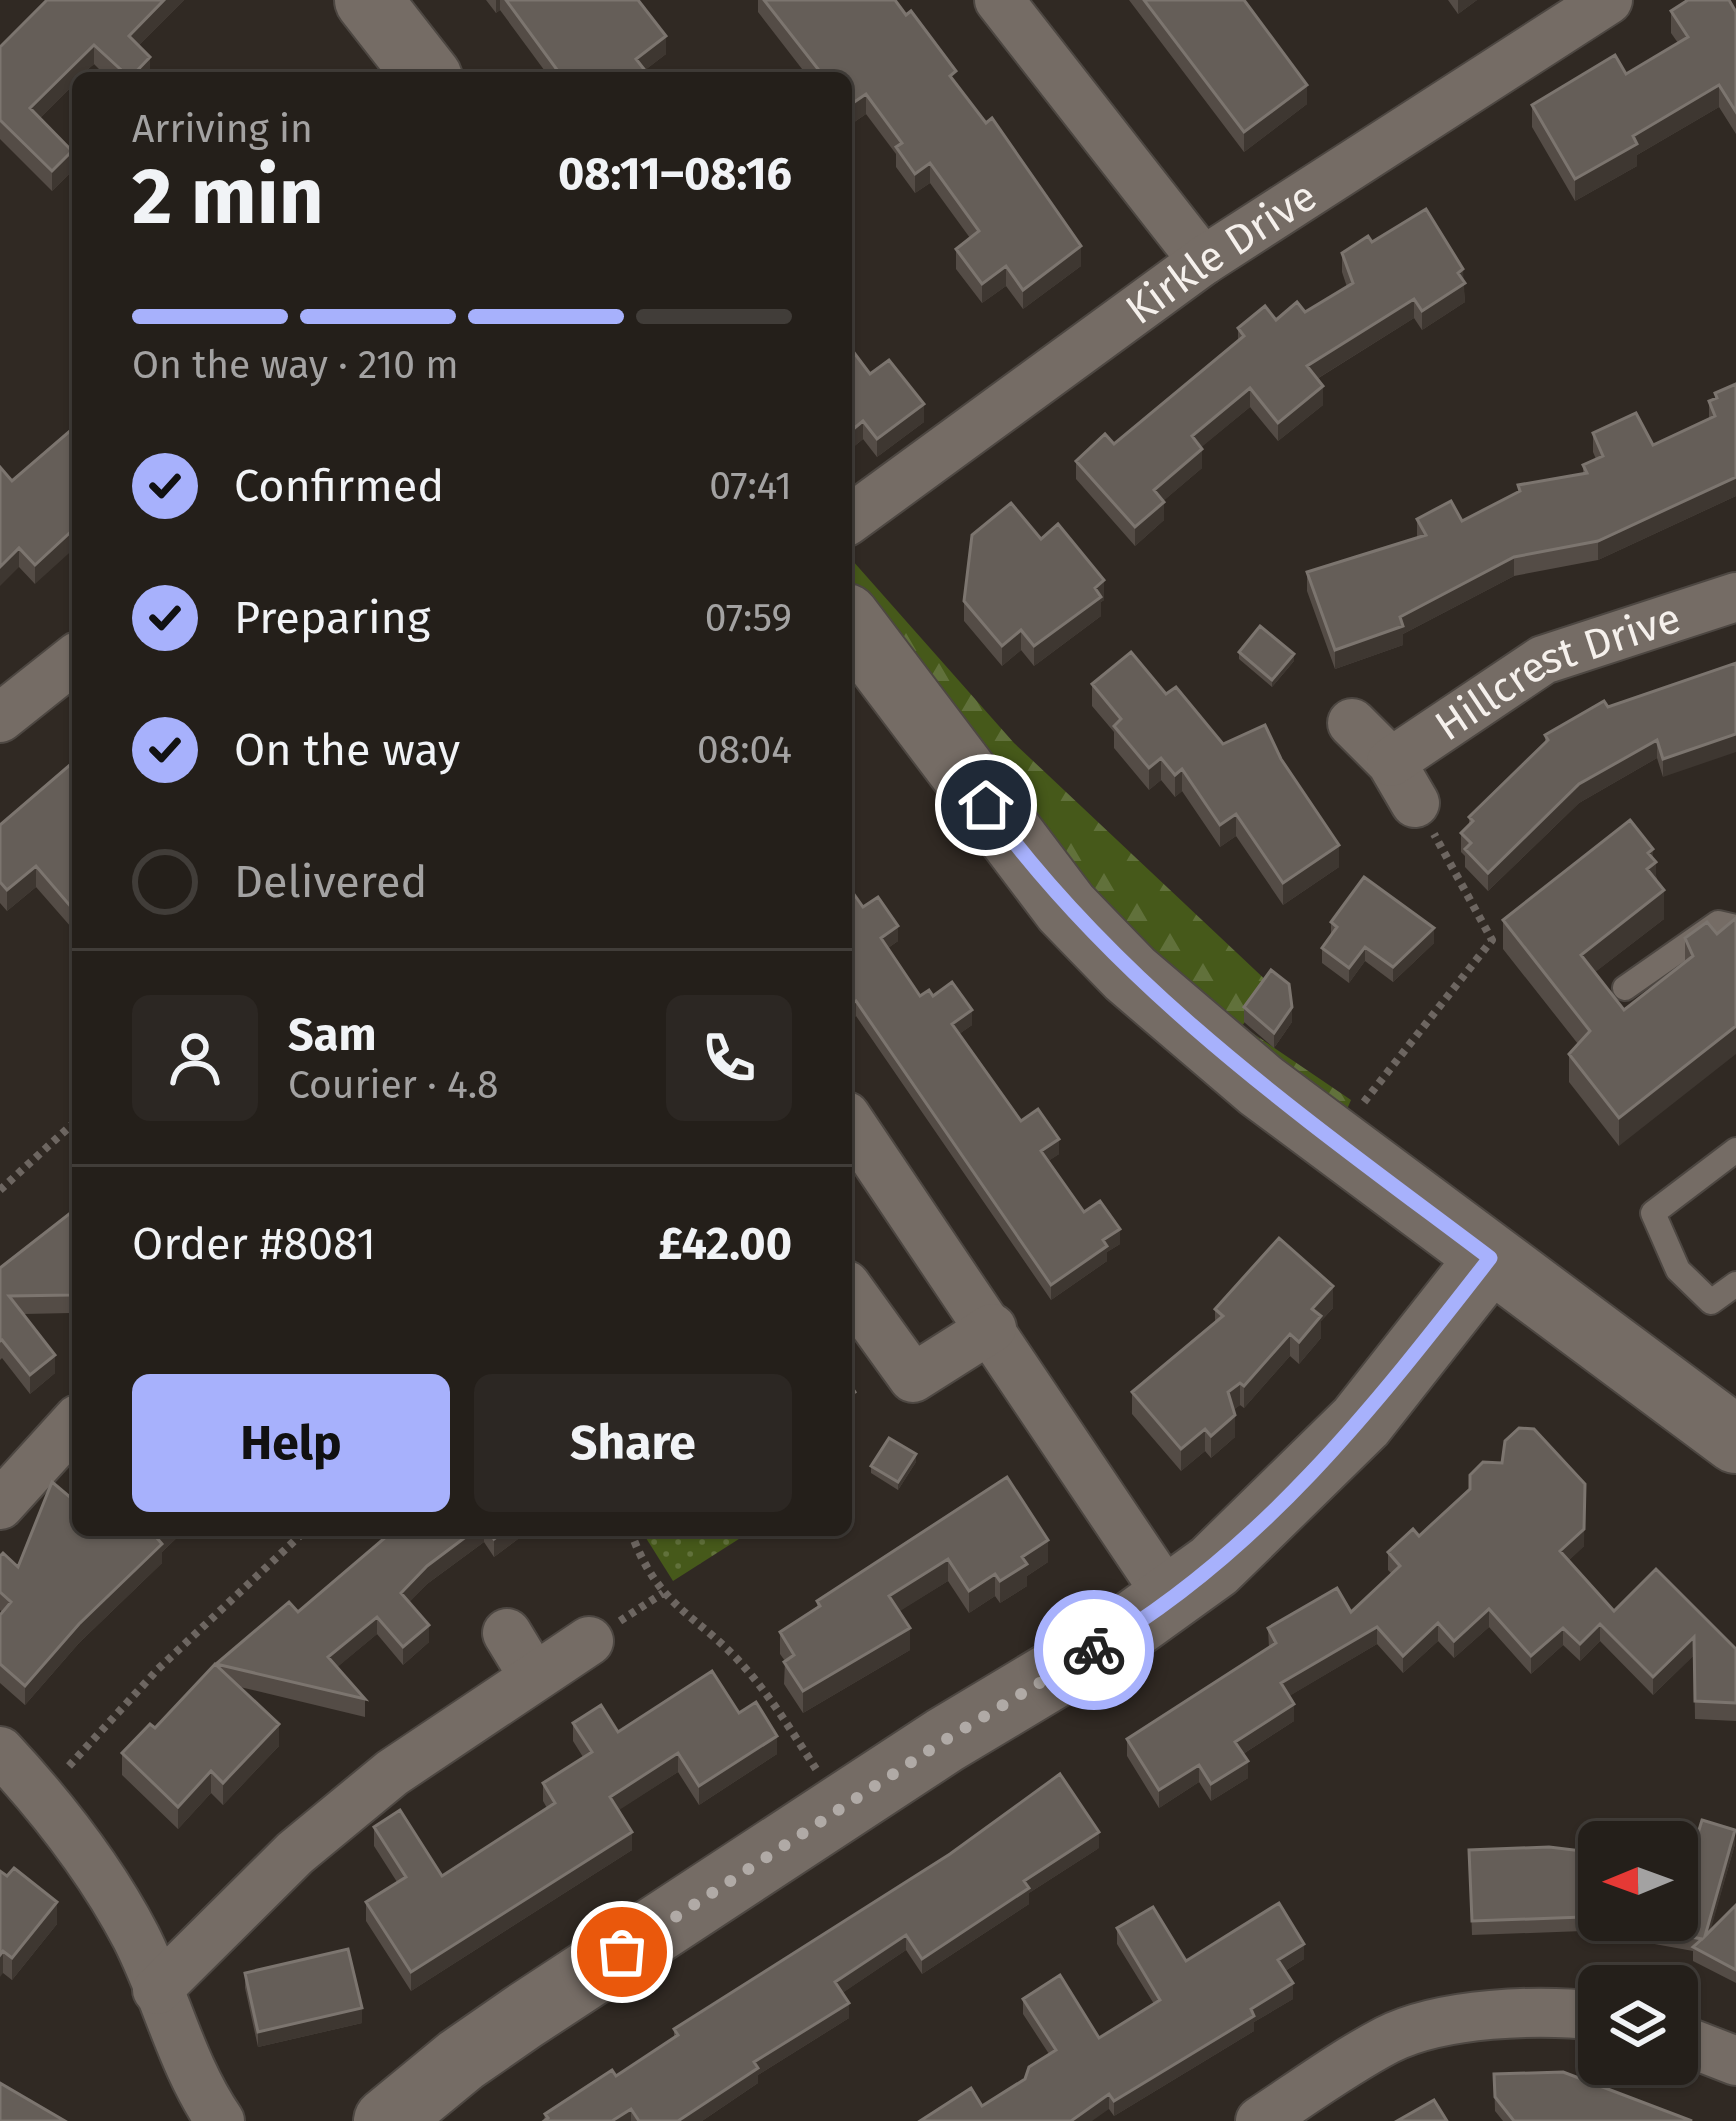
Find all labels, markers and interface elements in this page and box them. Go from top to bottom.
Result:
text: Arriving in [132,106,313,152]
text: 08:11–08:16 [558,147,792,201]
text: 2 min [132,150,324,244]
street label: Kirkle Drive [1116,171,1326,335]
text: On the way · 210 m [132,342,459,388]
icon: check [132,453,198,519]
text: Confirmed [234,459,444,513]
text: 07:41 [709,463,792,509]
icon: check [132,585,198,651]
text: Preparing [234,591,430,645]
street label: Hillcrest Drive [1426,593,1687,751]
text: 07:59 [705,595,792,641]
icon: check [132,717,198,783]
text: On the way [234,723,460,777]
text: 08:04 [697,727,792,773]
pin [935,754,1037,856]
icon: home [953,772,1019,838]
text: Delivered [234,855,427,909]
button: person [132,995,258,1121]
button: phone [666,995,792,1121]
text: Sam [288,1008,376,1062]
text: Courier · 4.8 [288,1062,499,1108]
text: Order #8081 [132,1217,376,1271]
text: £42.00 [659,1217,792,1271]
button: Help [132,1374,450,1512]
button: Share [474,1374,792,1512]
courier [1034,1590,1154,1710]
icon: bike [1061,1617,1127,1683]
north arrow [1578,1821,1698,1941]
map controls [1578,1821,1698,2085]
pin [571,1901,673,2003]
icon: bag [589,1919,655,1985]
button: layers [1578,1965,1698,2085]

